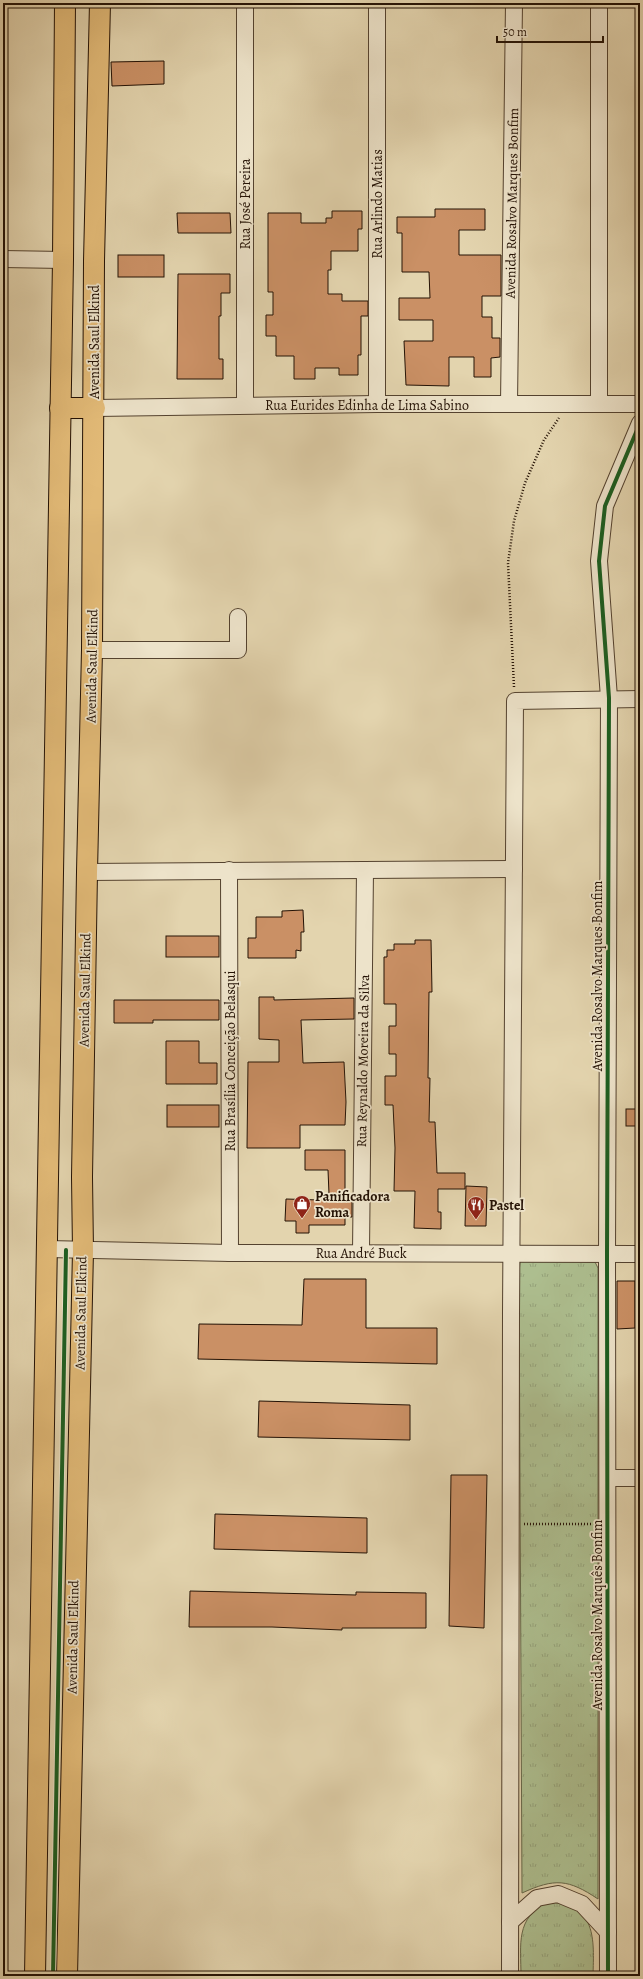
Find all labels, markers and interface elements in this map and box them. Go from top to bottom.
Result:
scale bar [497,18,603,44]
text: 50 m [503,24,527,40]
street label: Avenida Rosalvo Marques Bonfim [501,107,523,300]
street label: Rua Arlindo Matias [368,149,387,259]
street label: Rua José Pereira [236,158,255,250]
street label: Avenida Saul Elkind [85,285,104,400]
street label: Rua Eurides Edinha de Lima Sabino [265,396,469,415]
street label: Avenida Saul Elkind [81,608,103,724]
street label: Avenida Rosalvo Marques Bonfim [588,880,607,1072]
street label: Avenida Saul Elkind [74,932,96,1048]
street label: Rua Brasília Conceição Belasqui [221,970,240,1152]
street label: Rua Reynaldo Moreira da Silva [352,974,374,1148]
place label: Panificadora Roma [315,1187,390,1222]
shop icon: Panificadora Roma [292,1194,312,1219]
restaurant icon: Pastel [466,1195,486,1220]
place label: Pastel [489,1196,524,1215]
street label: Rua André Buck [315,1244,407,1263]
street label: Avenida Saul Elkind [70,1255,92,1371]
street label: Avenida Rosalvo Marquês Bonfim [588,1519,607,1711]
street label: Avenida Saul Elkind [62,1579,84,1695]

